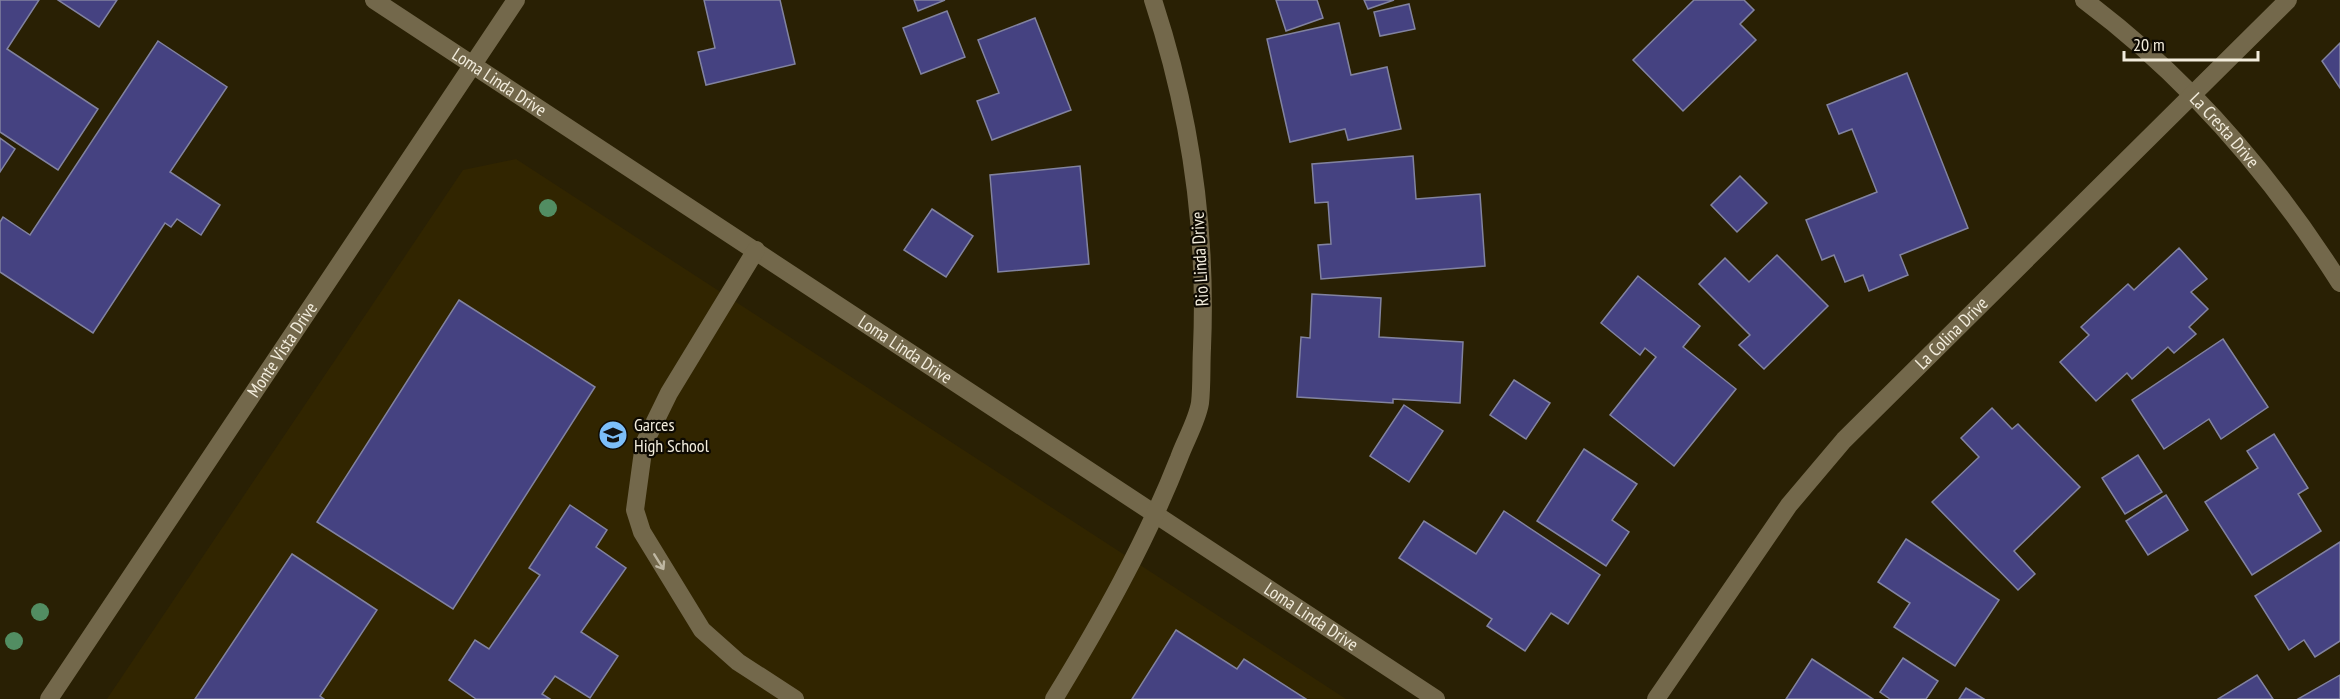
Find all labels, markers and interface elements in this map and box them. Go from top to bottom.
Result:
scale bar [2124,24,2258,62]
text: 20 m [2133,33,2165,56]
street label: Loma Linda Drive [448,43,551,121]
street label: La Cresta Drive [2185,87,2265,172]
street label: Rio Linda Drive [1186,211,1213,307]
street label: La Colina Drive [1910,292,1993,374]
street label: Monte Vista Drive [242,297,322,402]
street label: Loma Linda Drive [854,310,957,389]
place label: Garces High School [634,413,710,457]
school or university icon: Garces High School [597,419,629,451]
one-way arrow [654,553,666,570]
street label: Loma Linda Drive [1260,577,1363,656]

